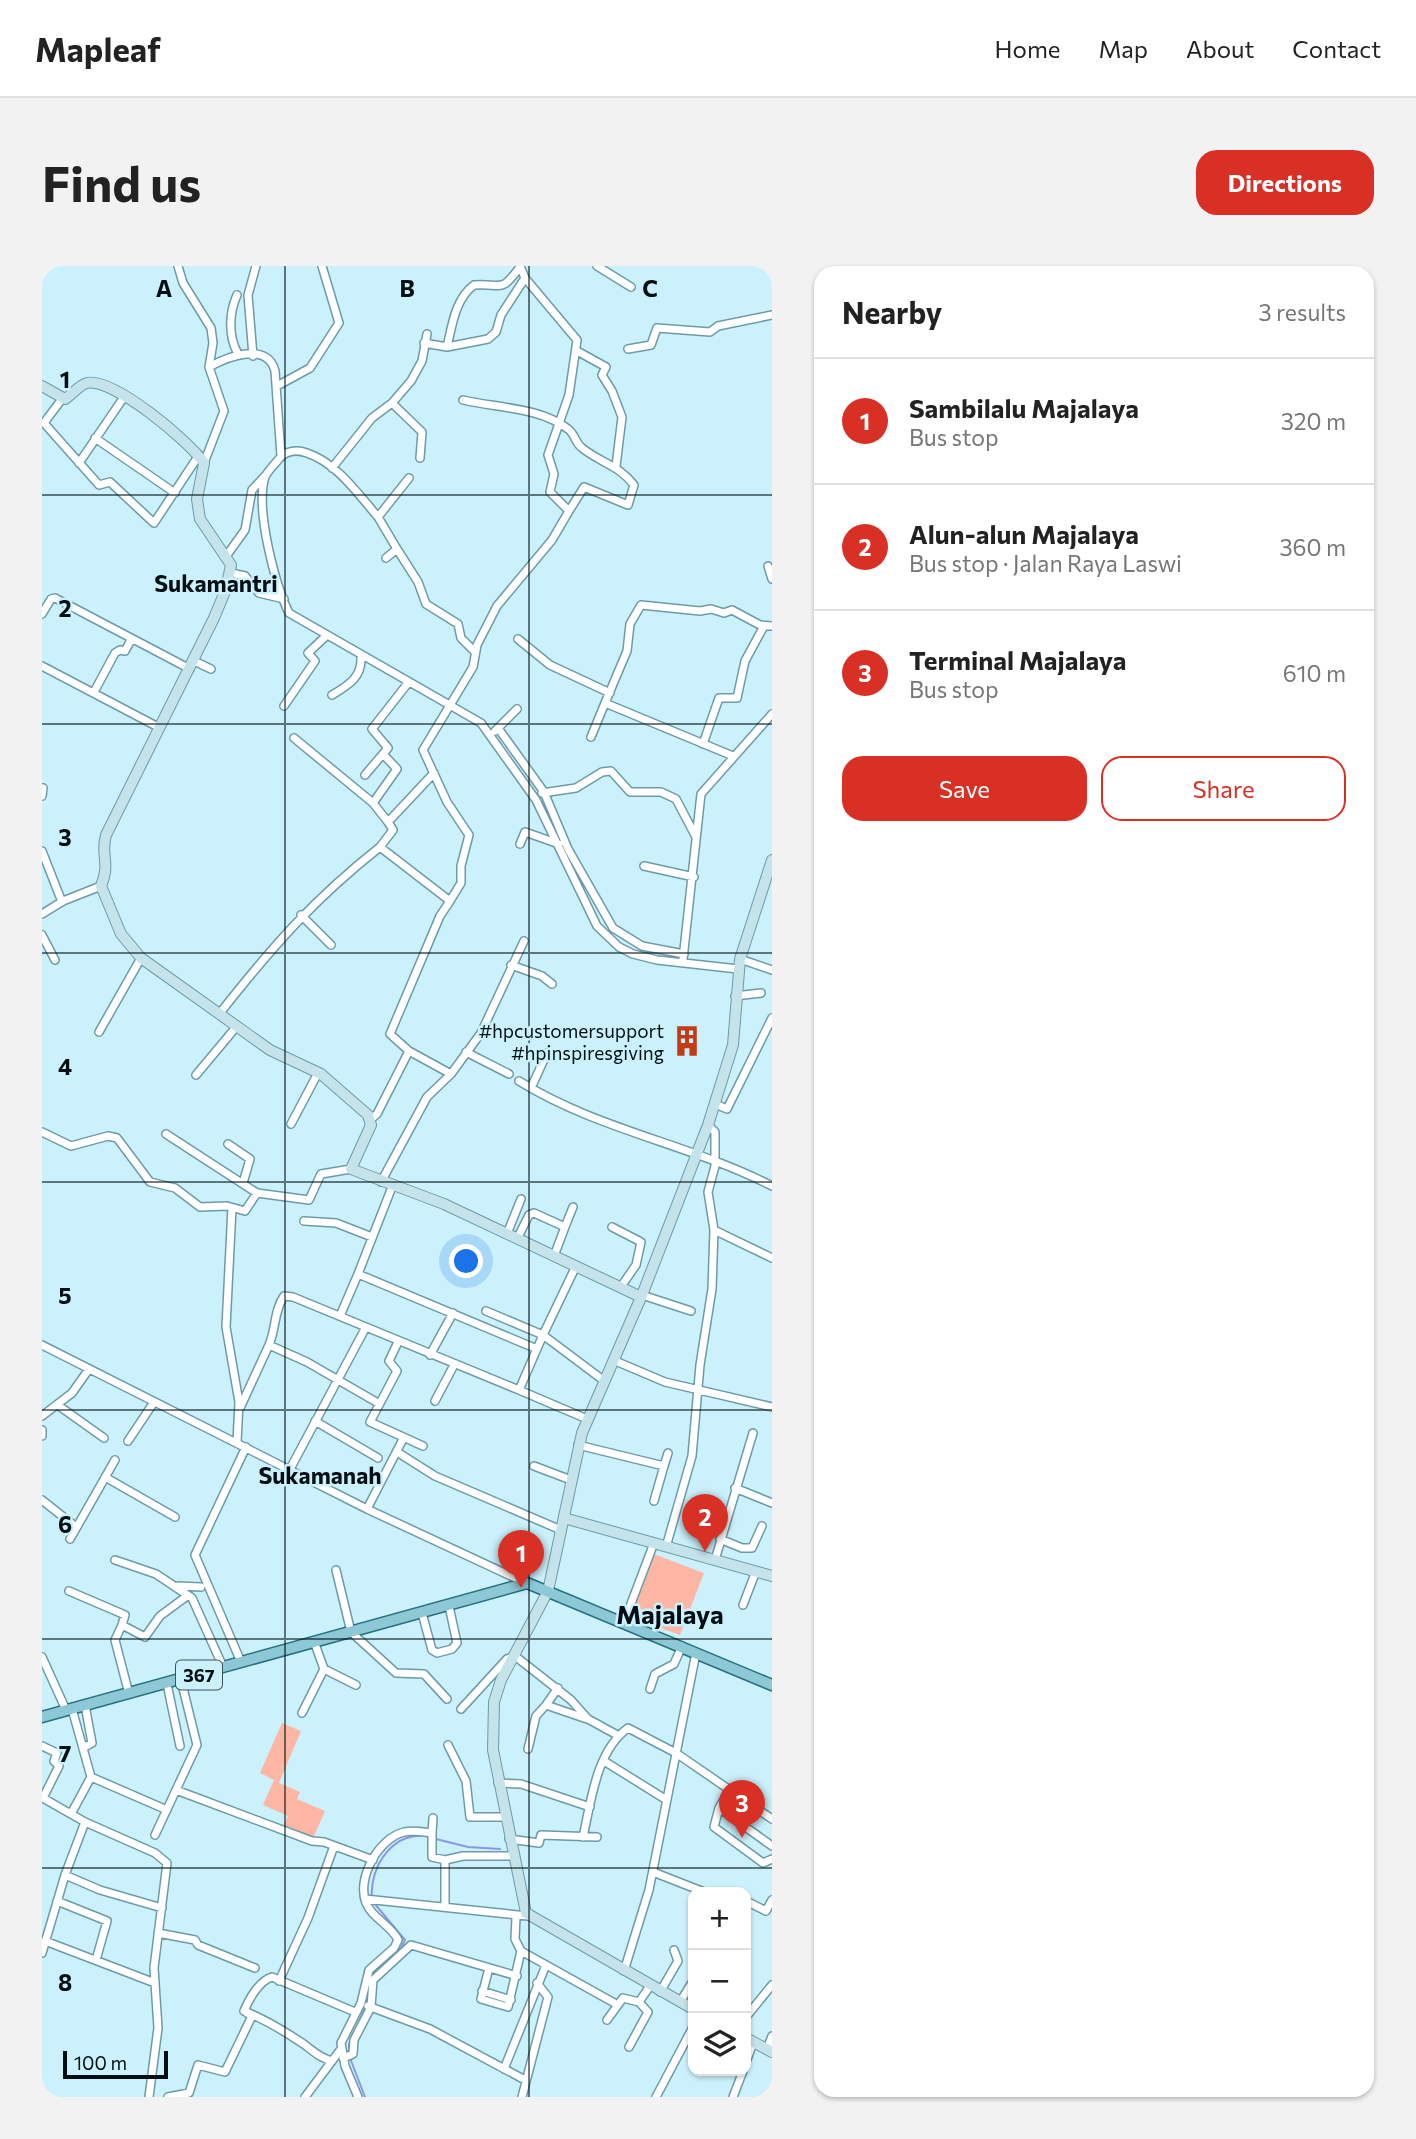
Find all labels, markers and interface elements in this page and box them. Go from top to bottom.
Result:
text: Mapleaf [35,28,161,69]
text: Home [995,34,1061,63]
text: Map [1099,34,1148,63]
text: About [1186,34,1254,63]
text: Contact [1292,34,1381,63]
button: Directions [1196,150,1374,215]
text: Find us [42,152,201,212]
text: A [156,274,173,302]
text: B [399,274,415,302]
text: C [642,274,658,302]
text: Nearby [842,293,942,330]
text: 3 results [1259,298,1346,326]
text: 1 [60,365,70,393]
text: Sambilalu Majalaya [909,392,1139,423]
text: 1 [860,407,870,435]
text: 320 m [1281,407,1346,435]
text: Bus stop [909,423,999,451]
text: Alun-alun Majalaya [909,518,1139,549]
text: 2 [858,533,872,561]
text: 360 m [1279,533,1346,561]
text: Bus stop · Jalan Raya Laswi [909,549,1182,577]
district label: Sukamantri [154,569,278,597]
text: 2 [58,594,72,622]
text: Terminal Majalaya [909,644,1127,675]
text: 3 [858,659,872,687]
text: 610 m [1283,659,1346,687]
text: Bus stop [909,675,999,703]
button: Save [842,756,1087,821]
button: Share [1101,756,1346,821]
text: 3 [58,823,72,851]
place label: #hpcustomersupport #hpinspiresgiving [479,1019,664,1064]
building icon: #hpcustomersupport #hpinspiresgiving [670,1024,704,1058]
text: 4 [58,1052,72,1080]
your location [449,1244,483,1278]
text: 5 [58,1281,72,1309]
district label: Sukamanah [258,1461,382,1489]
pin: 2 [682,1494,728,1552]
text: 6 [58,1510,72,1538]
pin: 1 [498,1530,544,1588]
district label: Majalaya [616,1598,724,1629]
road number: 367 [176,1660,222,1690]
text: 7 [59,1739,71,1767]
pin: 3 [719,1780,765,1838]
map controls [688,1887,751,2076]
button: + [688,1887,751,1950]
button: − [688,1950,751,2013]
text: 8 [58,1968,72,1996]
button: layers [688,2013,751,2076]
scale bar [63,2048,168,2080]
text: 100 m [74,2051,127,2074]

